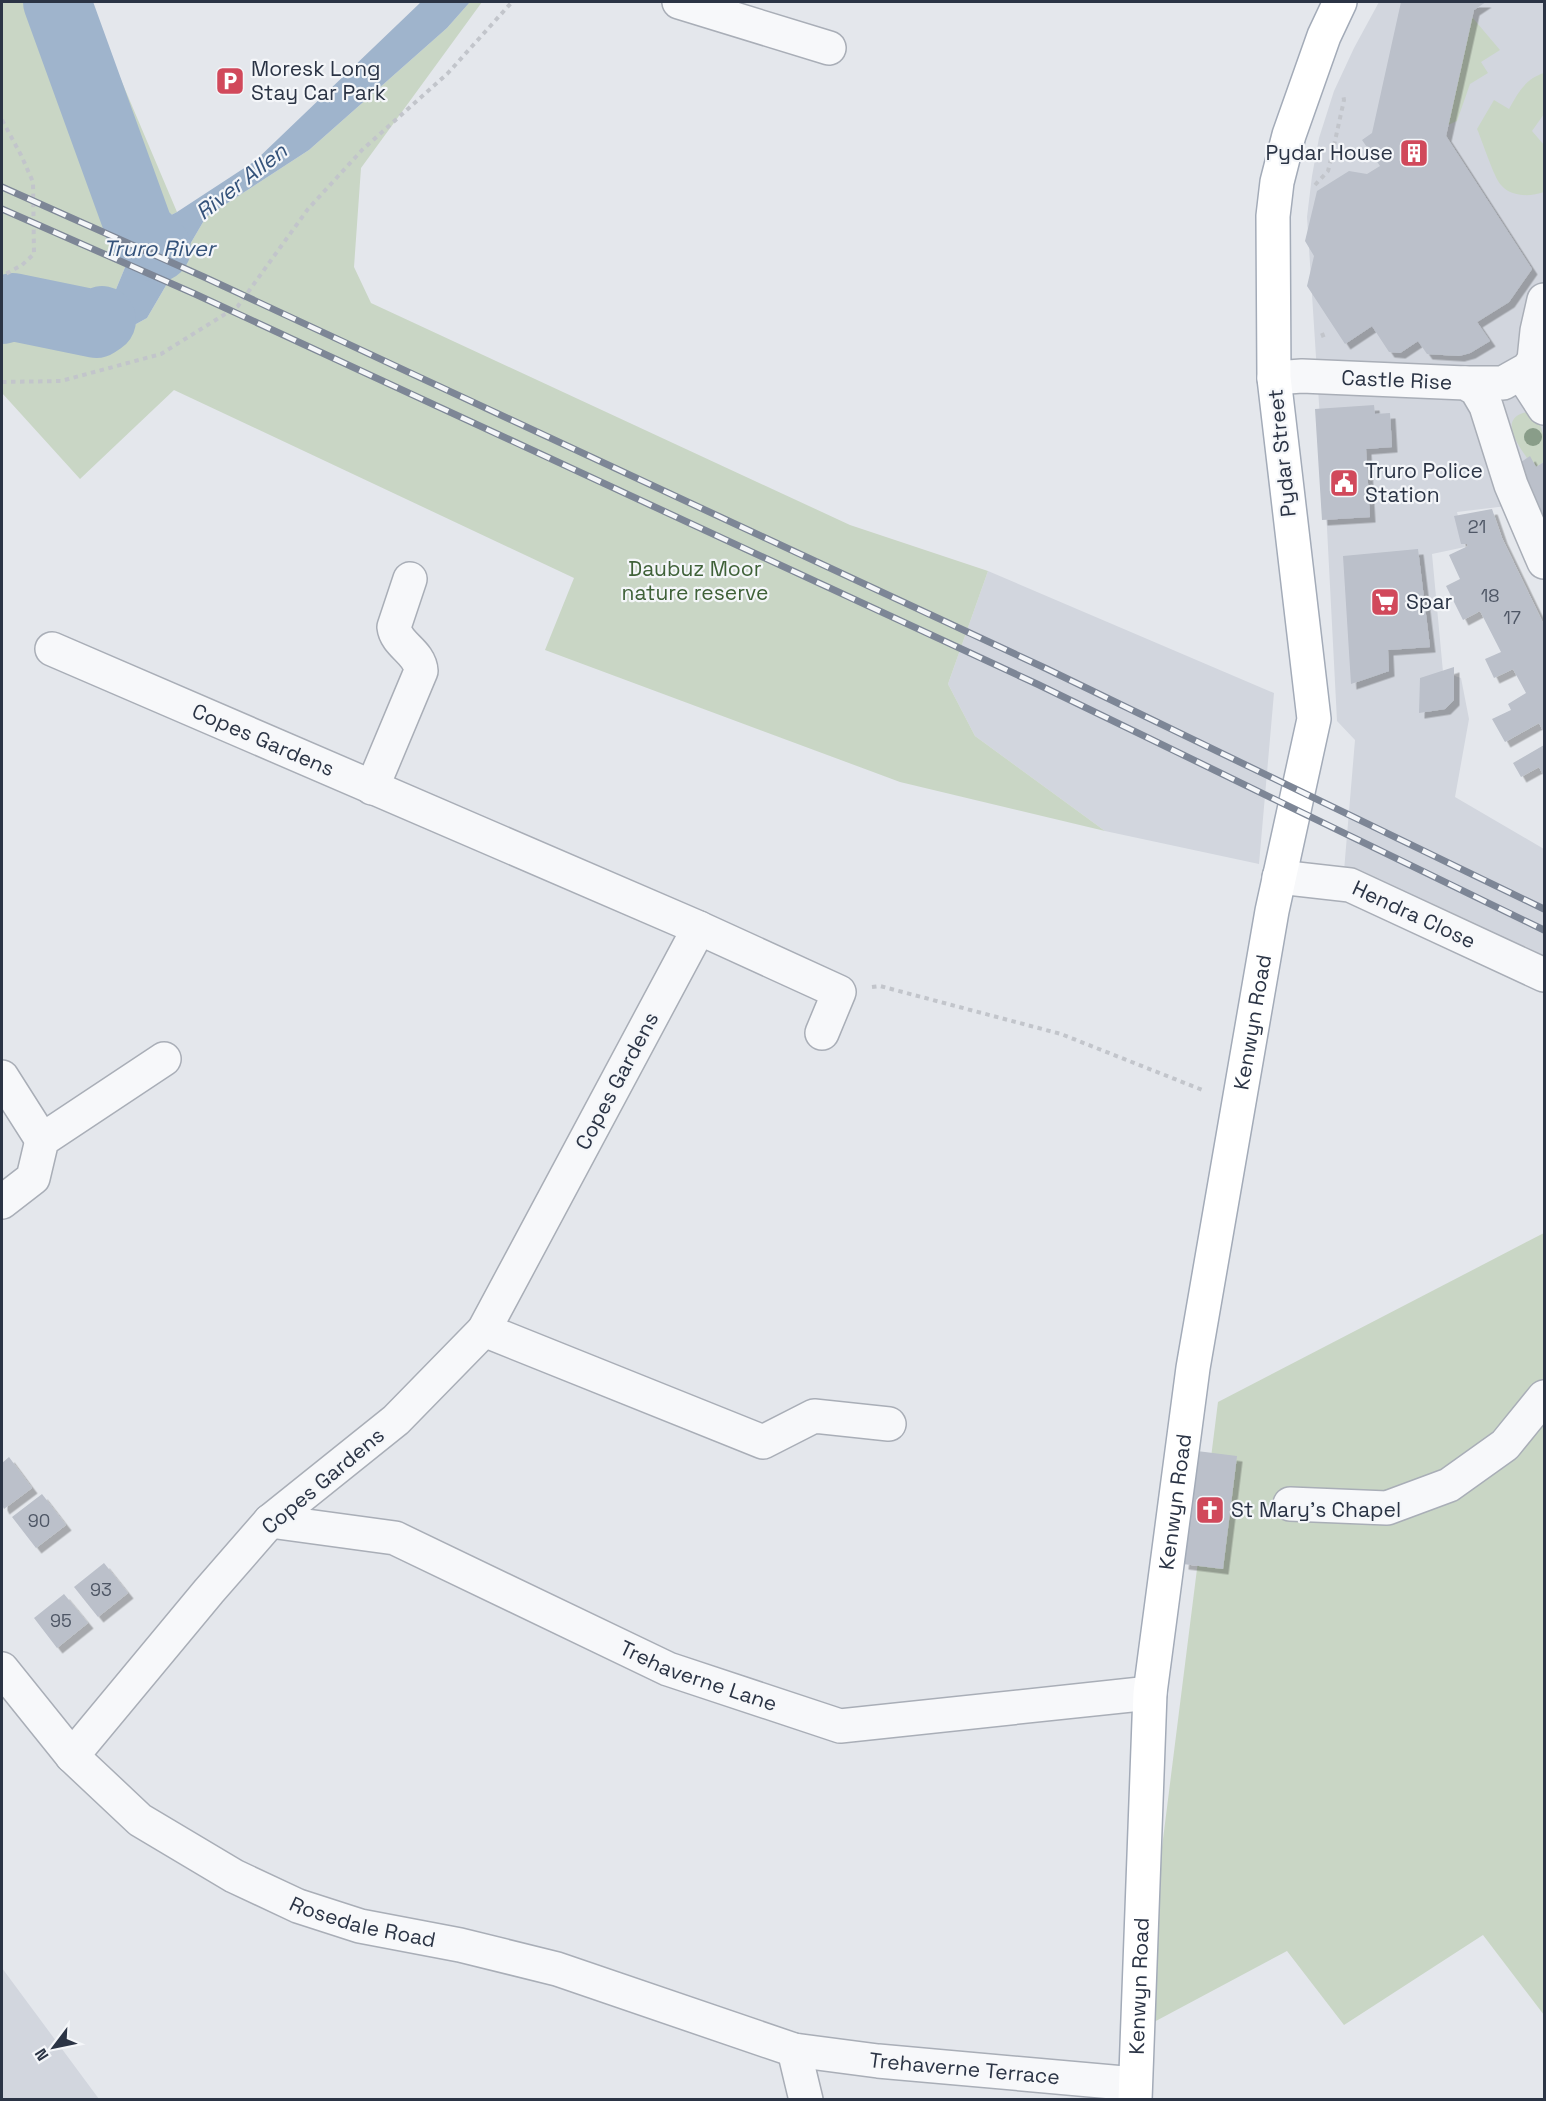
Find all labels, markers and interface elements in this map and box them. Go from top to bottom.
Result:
place label: Moresk Long Stay Car Park [251,55,386,106]
parking icon: Moresk Long Stay Car Park [214,65,246,97]
water label: River Allen [190,136,293,225]
building icon: Pydar House [1398,137,1430,169]
place label: Pydar House [1266,139,1393,166]
water label: Truro River [103,234,218,262]
street label: Castle Rise [1341,364,1453,395]
street label: Pydar Street [1261,388,1302,518]
place label: Truro Police Station [1365,457,1483,508]
public building icon: Truro Police Station [1328,467,1360,499]
house number: 21 [1468,515,1486,538]
park label: Daubuz Moor nature reserve [622,555,768,606]
house number: 18 [1481,584,1499,607]
supermarket icon: Spar [1369,586,1401,618]
place label: Spar [1406,588,1452,615]
house number: 17 [1503,606,1521,629]
street label: Copes Gardens [188,697,339,782]
street label: Hendra Close [1348,874,1480,954]
street label: Kenwyn Road [1227,952,1277,1092]
street label: Copes Gardens [569,1007,664,1154]
street label: Copes Gardens [256,1421,390,1540]
street label: Kenwyn Road [1152,1432,1197,1572]
church icon: St Mary's Chapel [1194,1494,1226,1526]
place label: St Mary's Chapel [1231,1496,1401,1523]
house number: 90 [28,1509,50,1532]
house number: 93 [90,1578,112,1601]
house number: 95 [50,1609,72,1632]
street label: Trehaverne Lane [616,1634,781,1717]
street label: Rosedale Road [285,1890,438,1953]
street label: Kenwyn Road [1123,1917,1155,2055]
north arrow [24,2017,84,2077]
text: N [30,2045,53,2065]
street label: Trehaverne Terrace [867,2046,1061,2090]

